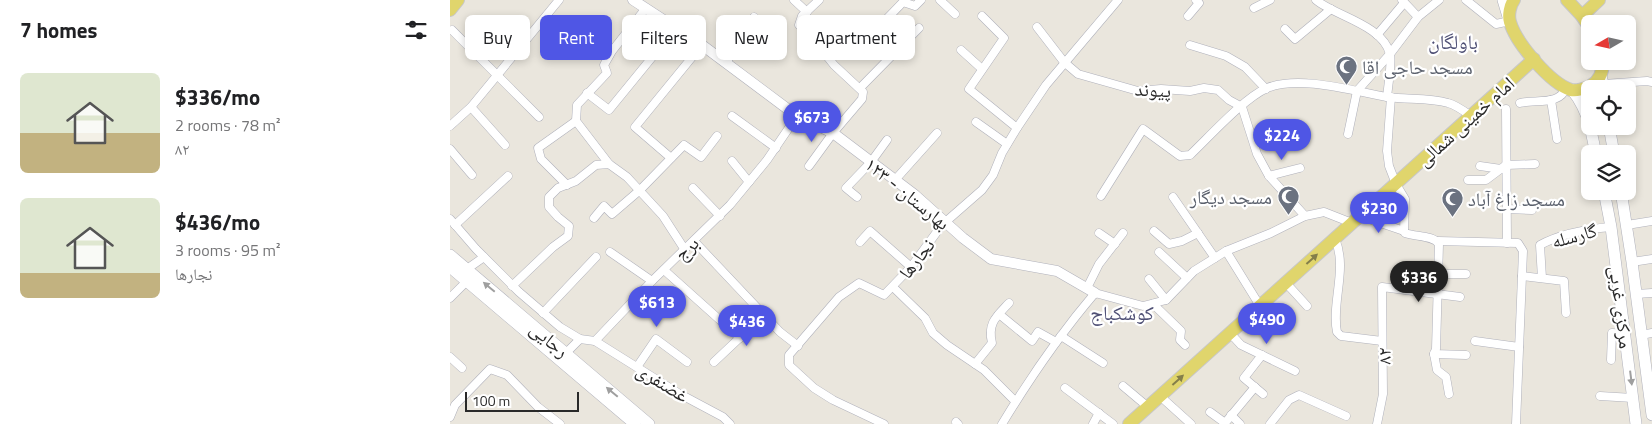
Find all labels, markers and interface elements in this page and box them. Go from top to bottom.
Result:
text: 7 homes [20,14,97,46]
chip: Buy [465,15,530,60]
chip: Rent [540,15,612,60]
chip: Filters [622,15,706,60]
chip: New [716,15,787,60]
chip: Apartment [797,15,915,60]
north arrow [1581,15,1636,70]
map controls [1581,15,1636,200]
icon: filters [402,16,430,44]
district label: باولگان [1428,26,1478,57]
place label: مسجد حاجی اقا [1362,52,1473,81]
mosque icon: مسجد حاجی اقا [1334,54,1358,85]
street label: امام خمینی شمالی [1409,69,1521,173]
street label: پیوند [1134,74,1172,104]
button: locate [1581,80,1636,135]
text: $336/mo [175,81,260,113]
icon: home [60,93,120,153]
pin: $673 [782,100,842,143]
text: $673 [794,105,830,129]
text: 2 rooms · 78 m² [175,113,280,137]
pin: $224 [1252,119,1312,161]
text: $224 [1264,123,1300,147]
text: ۸۲ [175,137,189,161]
button: layers [1581,145,1636,200]
street label: بهارستان - ۱۲۳ [859,150,957,236]
place label: مسجد دیگار [1189,182,1272,211]
mosque icon: مسجد دیگار [1276,184,1300,215]
place label: مسجد زاغ آباد [1468,184,1565,213]
mosque icon: مسجد زاغ آباد [1440,186,1464,217]
pin: $230 [1349,192,1409,234]
text: $230 [1361,196,1397,220]
text: $436/mo [175,206,260,238]
street label: گارسله [1548,215,1600,255]
icon: home [60,218,120,278]
street label: برج [667,229,705,267]
street label: نجارها [891,232,941,284]
text: 3 rooms · 95 m² [175,238,280,262]
one-way arrow [1305,253,1317,265]
pin: $336 [1389,260,1449,303]
text: نجارها [175,262,212,286]
street label: مرکزی غربی [1603,264,1641,350]
text: $336 [1401,265,1437,289]
one-way arrow [483,281,495,293]
pin: $613 [627,286,687,328]
text: $613 [639,290,675,314]
district label: کوشکباج [1090,297,1154,328]
pin: $490 [1237,302,1297,345]
pin: $436 [717,304,777,347]
text: $490 [1249,307,1285,331]
text: $436 [729,309,765,333]
street label: رجایی [524,314,576,364]
street label: ۸۲ [1369,347,1398,365]
street label: غضنفری [631,355,695,409]
one-way arrow [1627,370,1635,386]
one-way arrow [1172,374,1185,385]
one-way arrow [606,387,619,398]
scale bar [465,389,579,412]
text: 100 m [472,390,510,411]

